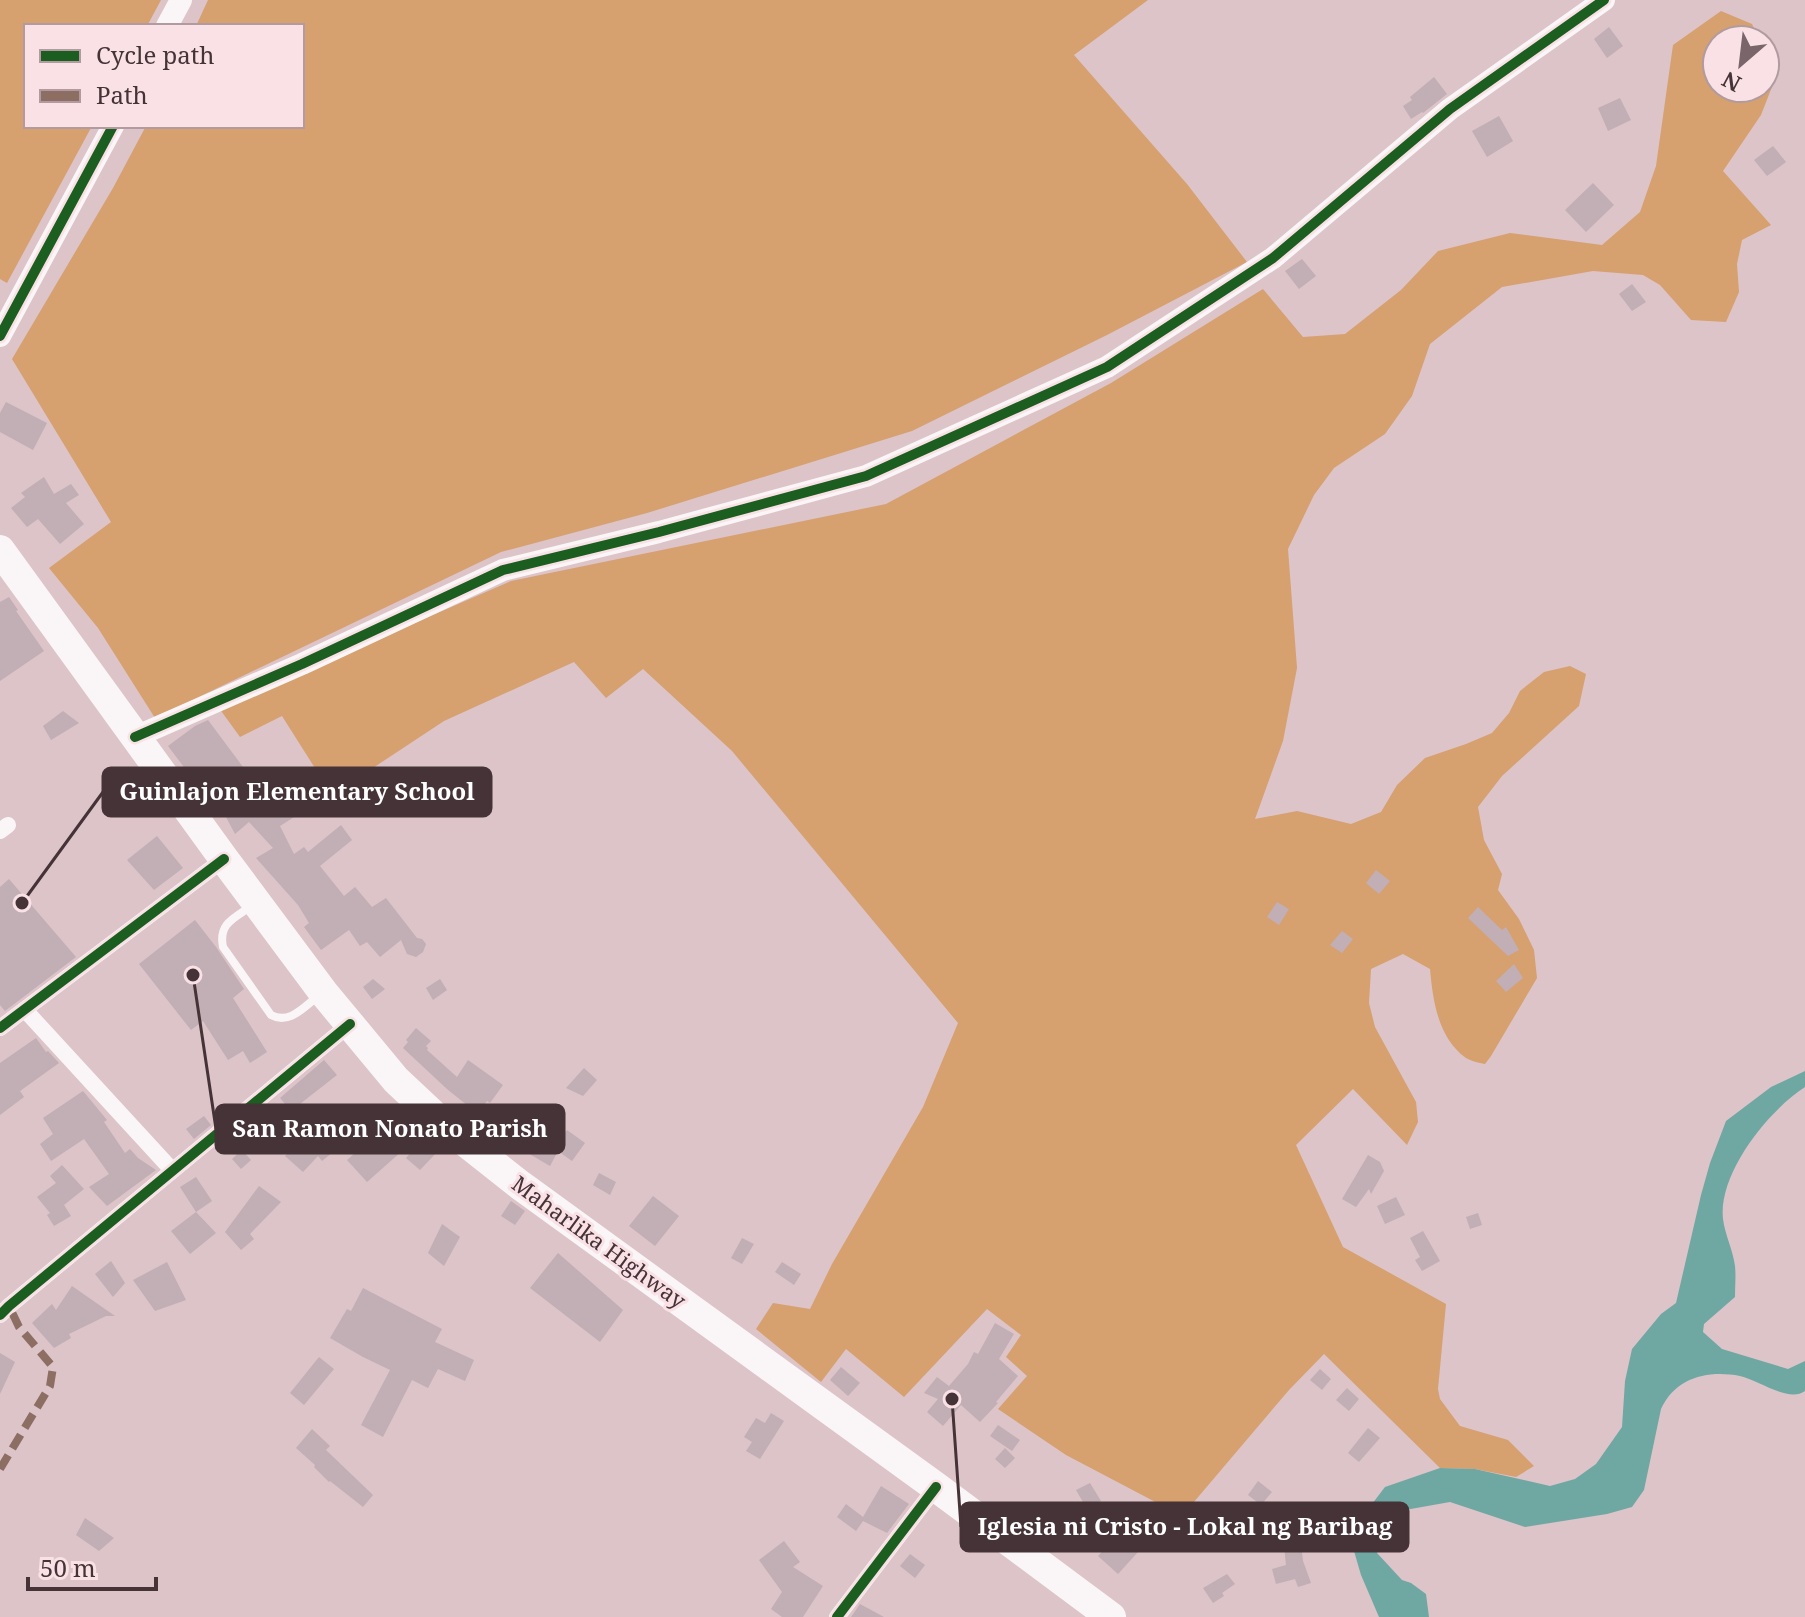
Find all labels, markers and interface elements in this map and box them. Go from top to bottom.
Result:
legend [24,24,304,128]
north arrow [1701,24,1781,104]
text: Cycle path [96,38,215,71]
text: N [1716,65,1746,100]
text: Path [96,78,148,111]
callout: Guinlajon Elementary School [103,768,491,816]
text: Guinlajon Elementary School [119,774,475,807]
callout: San Ramon Nonato Parish [216,1105,564,1153]
text: San Ramon Nonato Parish [232,1111,548,1144]
street label: Maharlika Highway [507,1168,693,1315]
callout: Iglesia ni Cristo - Lokal ng Baribag [961,1503,1408,1551]
text: Iglesia ni Cristo - Lokal ng Baribag [978,1509,1393,1542]
scale bar [28,1541,156,1591]
text: 50 m [40,1551,96,1584]

